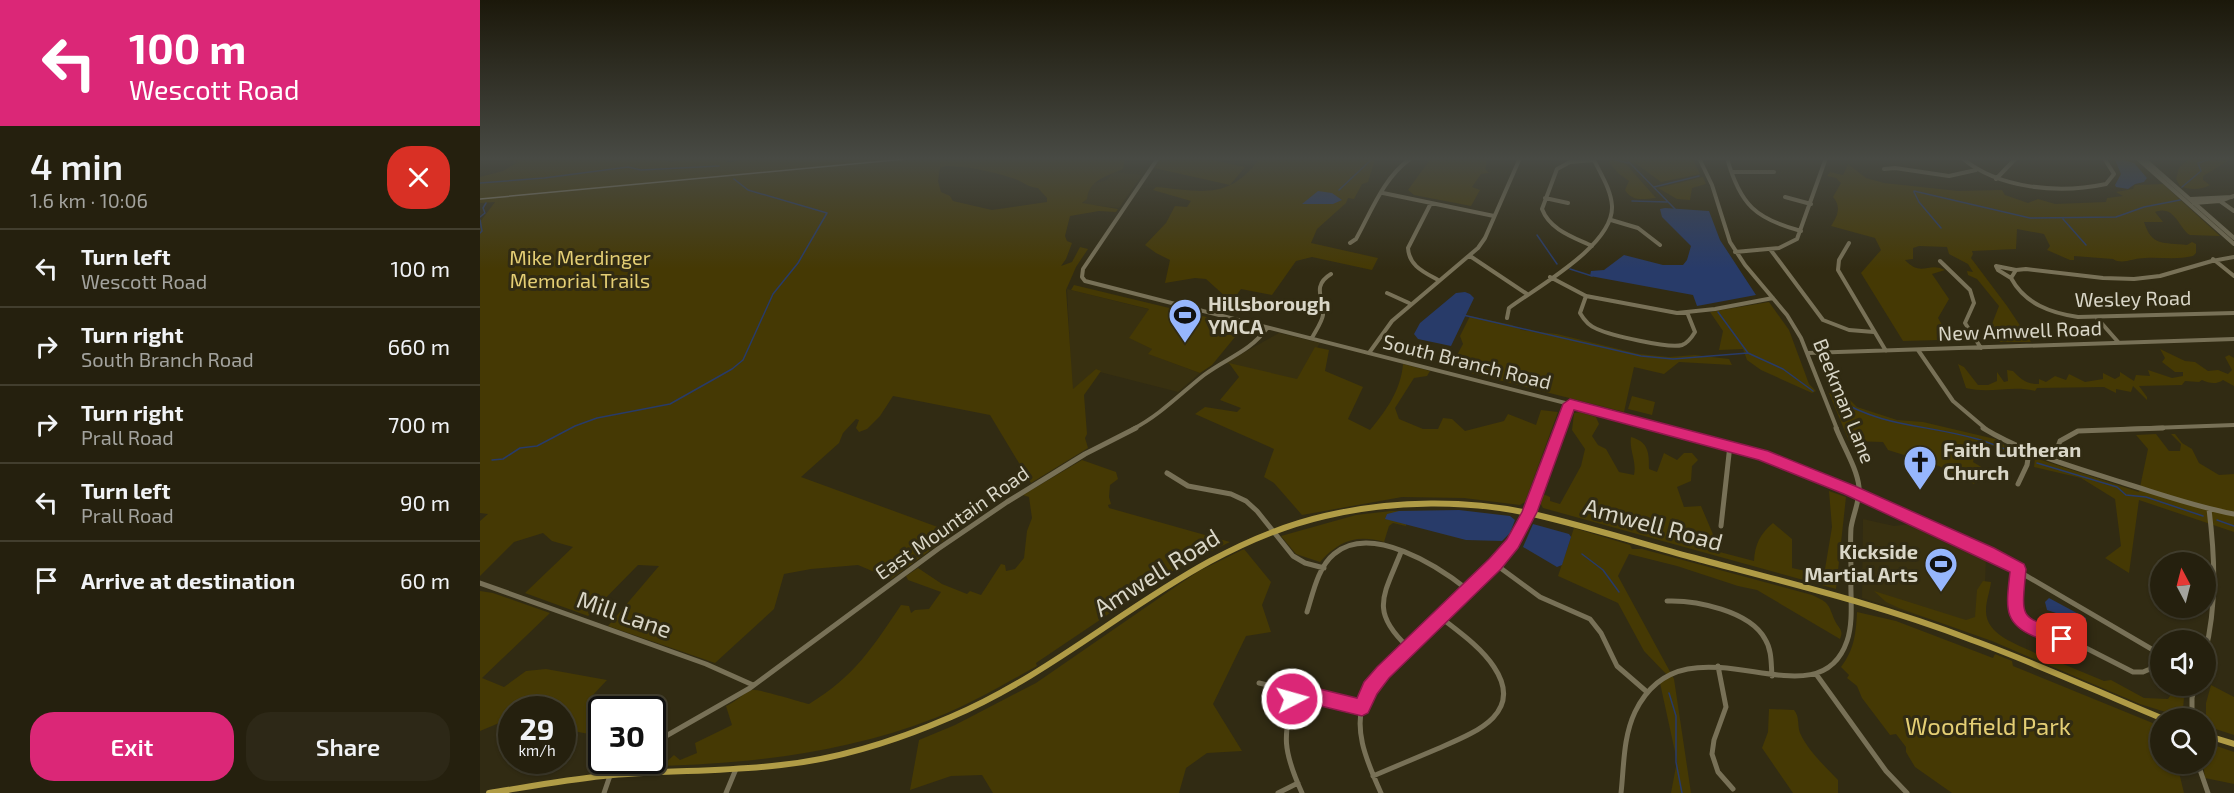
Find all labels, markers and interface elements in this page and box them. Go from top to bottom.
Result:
text: 100 m [129,22,246,72]
icon: left [30,24,108,102]
text: Wescott Road [129,73,299,105]
text: 4 min [30,144,123,187]
button: close [387,146,450,209]
text: 1.6 km · 10:06 [30,188,148,212]
text: Turn left [81,243,170,269]
park label: Mike Merdinger Memorial Trails [509,245,651,292]
icon: left [30,252,63,285]
text: 100 m [391,255,450,281]
text: Wescott Road [81,269,207,293]
street label: Wesley Road [2074,285,2192,311]
place label: Hillsborough YMCA [1208,291,1330,338]
sports icon: Hillsborough YMCA [1167,297,1203,344]
street label: New Amwell Road [1938,315,2102,345]
text: Turn right [81,321,183,347]
street label: South Branch Road [1381,329,1554,394]
icon: right [30,330,63,363]
text: 660 m [387,333,450,359]
street label: Beekman Lane [1809,335,1881,466]
text: South Branch Road [81,347,254,371]
text: Turn right [81,399,183,425]
icon: right [30,408,63,441]
text: 700 m [388,411,450,437]
text: Prall Road [81,425,174,449]
place label: Faith Lutheran Church [1943,437,2081,484]
church icon: Faith Lutheran Church [1902,444,1938,491]
street label: East Mountain Road [870,460,1033,584]
text: Turn left [81,477,170,503]
icon: left [30,486,63,519]
text: 90 m [400,489,450,515]
street label: Amwell Road [1581,491,1726,556]
text: Prall Road [81,503,174,527]
street label: Amwell Road [1088,522,1224,622]
place label: Kickside Martial Arts [1804,539,1918,586]
sports icon: Kickside Martial Arts [1923,546,1959,593]
north arrow [2150,552,2216,618]
map controls [2150,552,2216,774]
icon: arrive [30,564,63,597]
text: Arrive at destination [81,567,295,593]
text: 60 m [400,567,450,593]
street label: Mill Lane [573,584,676,643]
pin [2036,613,2087,664]
icon: arrive [2045,622,2078,655]
button: sound [2150,630,2216,696]
position arrow [1260,667,1324,731]
speed limit sign: 30 [588,696,666,774]
button: search [2150,708,2216,774]
text: 29 [519,710,555,746]
park label: Woodfield Park [1905,711,2071,740]
button: Exit [30,712,234,781]
button: Share [246,712,450,781]
text: km/h [518,741,556,759]

